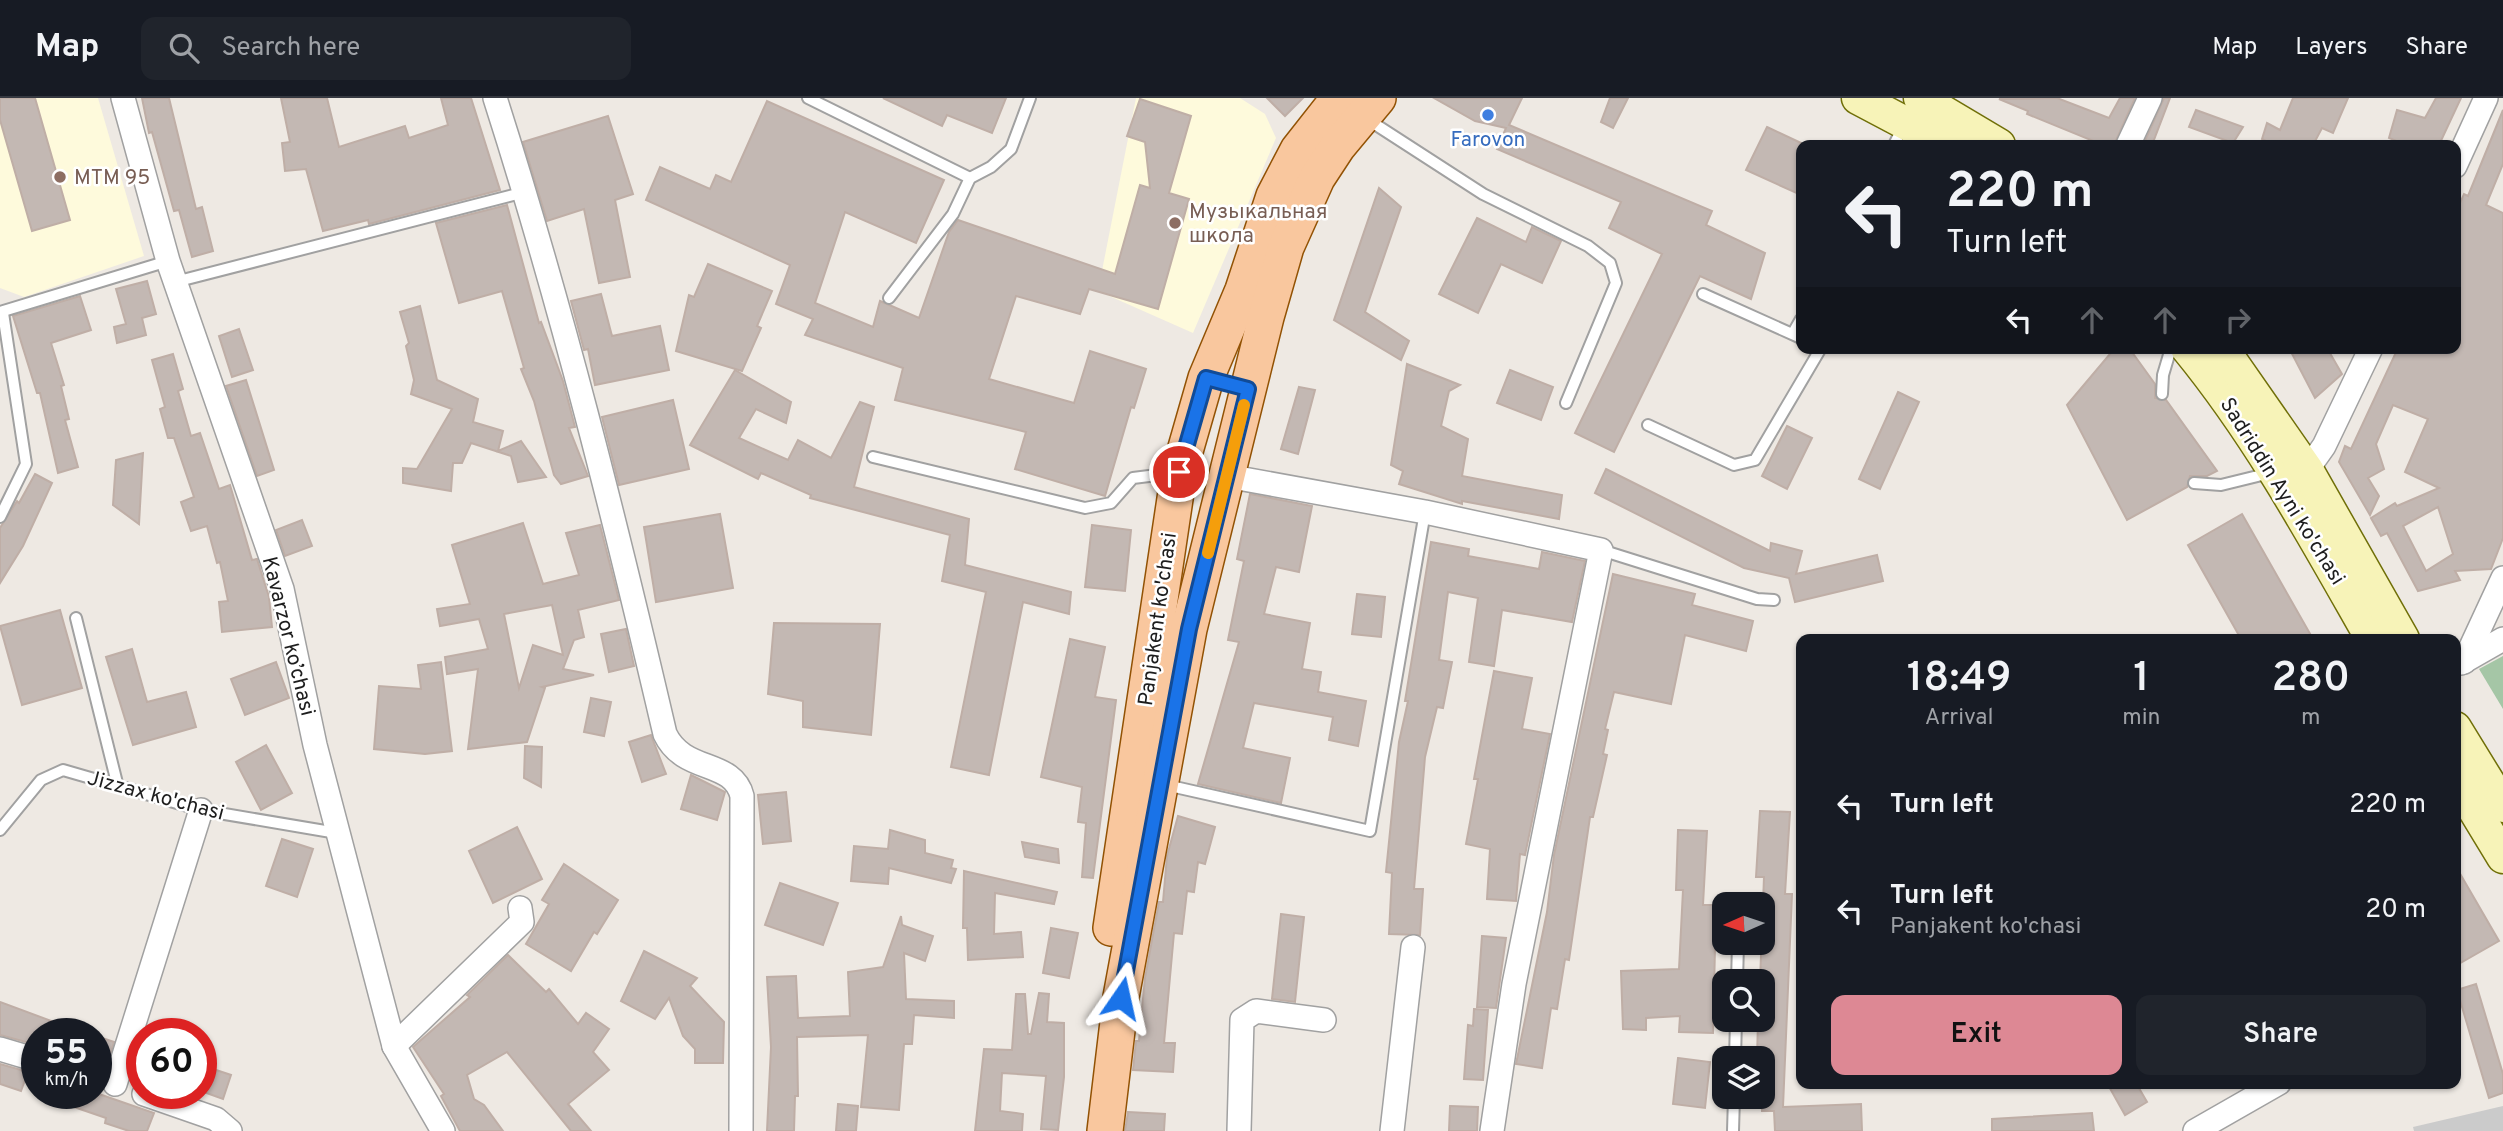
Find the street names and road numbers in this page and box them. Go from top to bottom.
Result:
street label: Sadriddin Ayni ko'chasi [2213,393,2350,591]
street label: Panjakent ko'chasi [1133,531,1184,708]
street label: Kavarzor ko’chasi [255,554,320,719]
street label: Jizzax ko'chasi [84,765,227,828]

